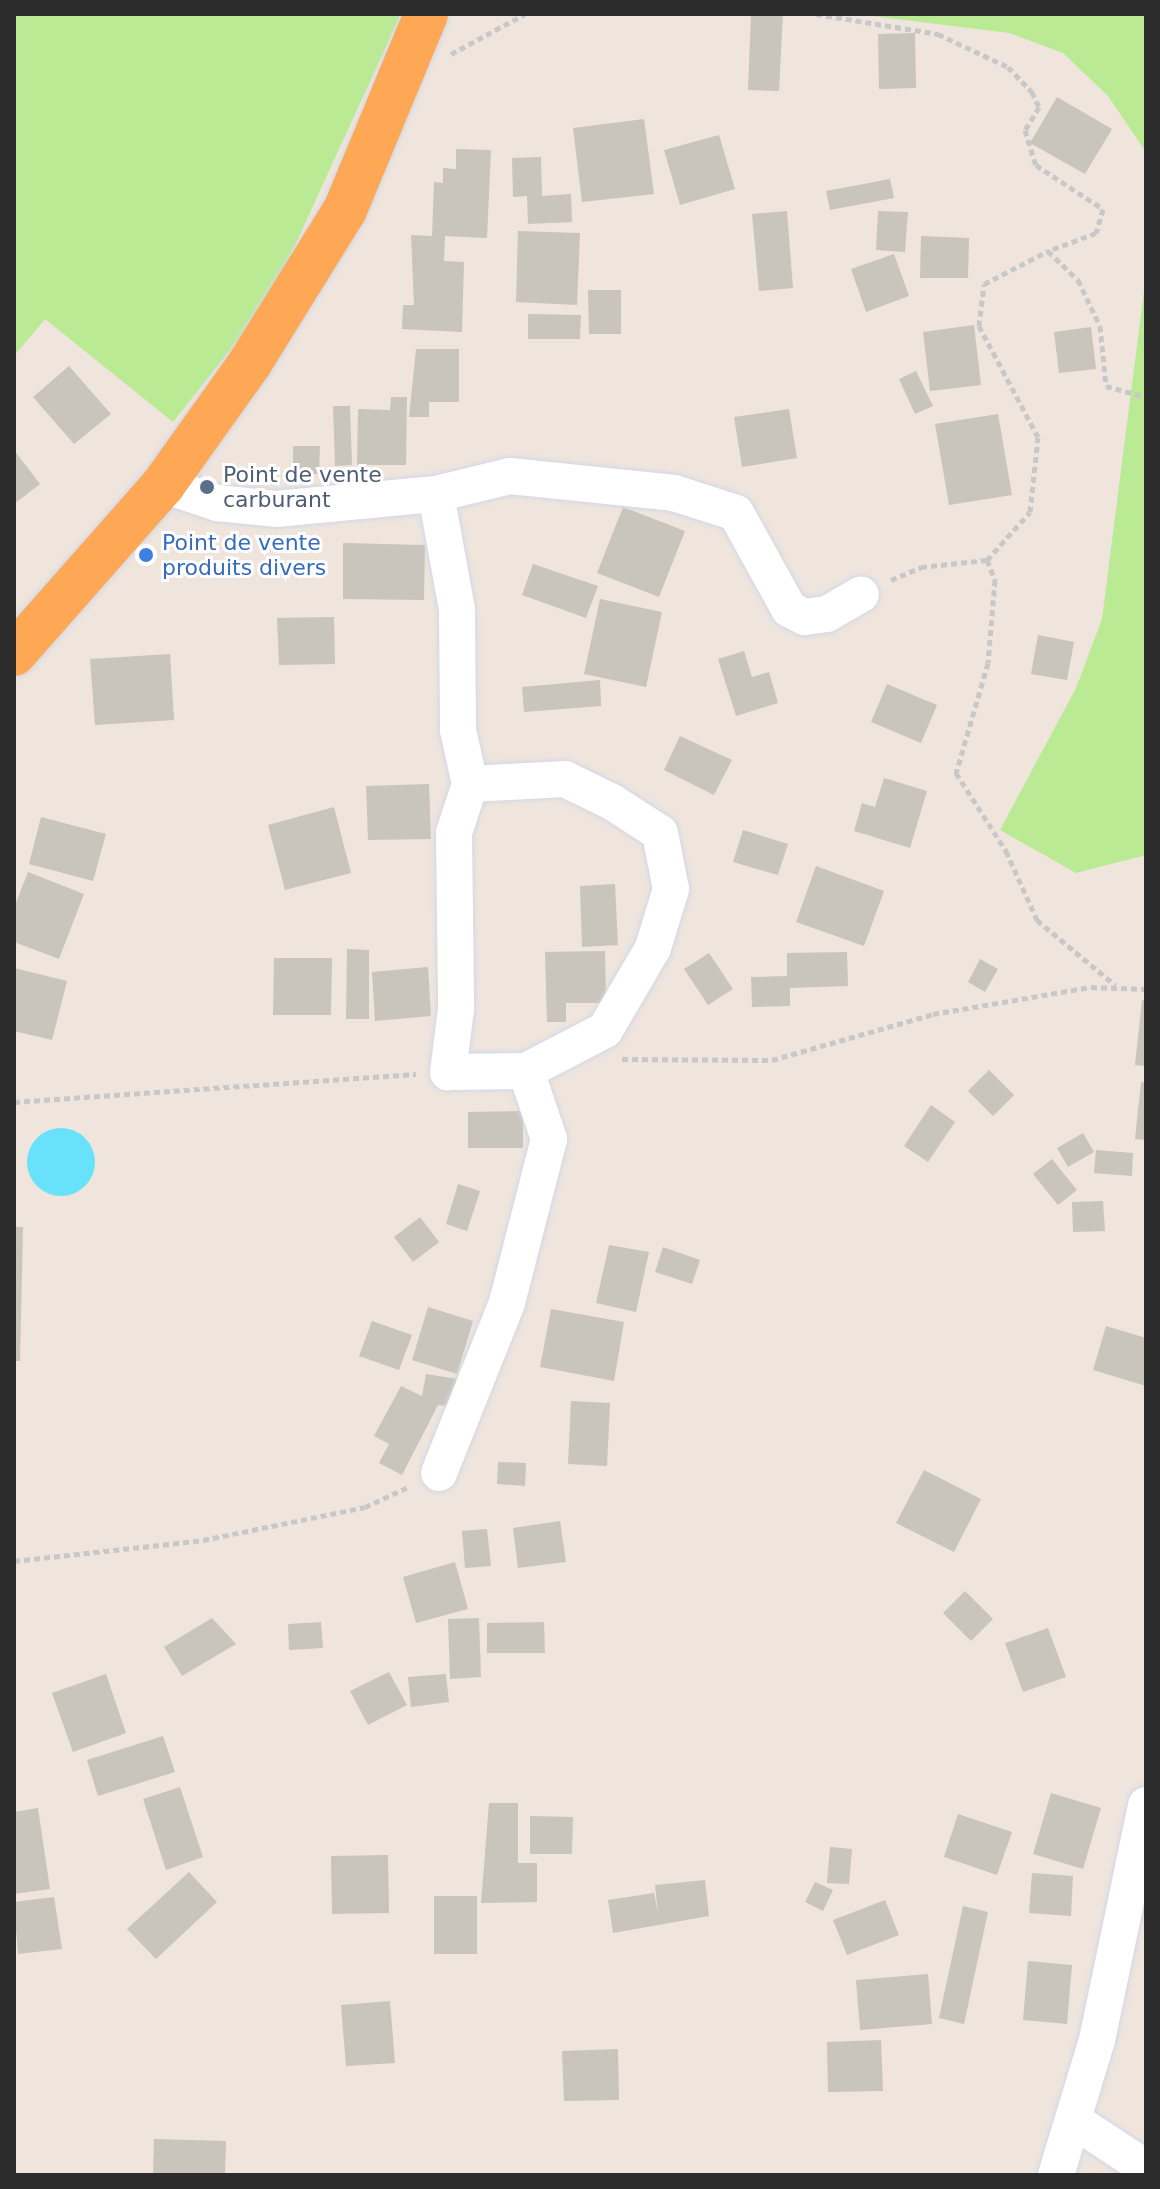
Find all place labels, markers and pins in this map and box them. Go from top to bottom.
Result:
place label: Point de vente carburant [223,461,382,512]
marker: Point de vente carburant [198,478,216,496]
place label: Point de vente produits divers [162,529,326,580]
marker: Point de vente produits divers [137,546,155,564]

